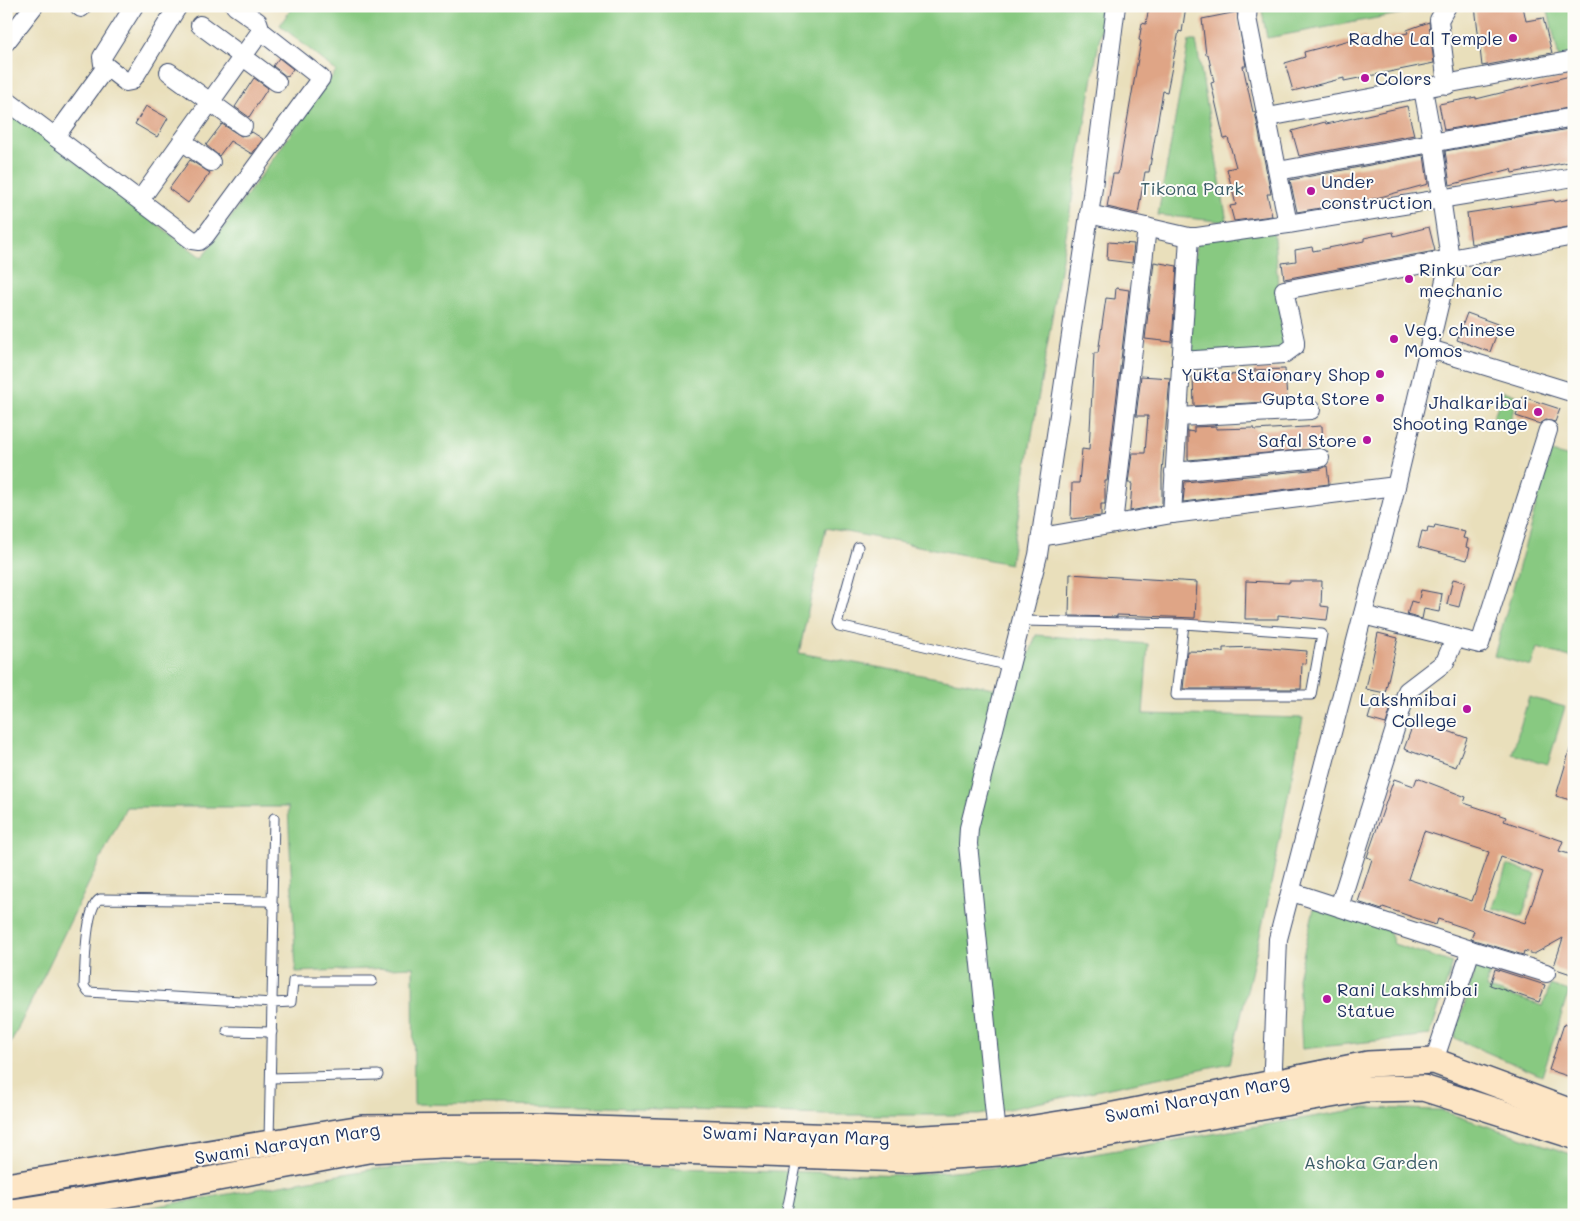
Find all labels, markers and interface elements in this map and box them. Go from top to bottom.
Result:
place label: Radhe Lal Temple [1349,26,1503,50]
marker: Radhe Lal Temple [1507,32,1519,44]
place label: Colors [1375,66,1432,90]
marker: Colors [1359,72,1371,84]
place label: Under construction [1321,169,1432,214]
park label: Tikona Park [1140,176,1244,200]
marker: Under construction [1305,185,1317,197]
place label: Rinku car mechanic [1419,257,1503,302]
marker: Rinku car mechanic [1403,273,1415,285]
place label: Veg. chinese Momos [1404,317,1516,362]
marker: Veg. chinese Momos [1388,333,1400,345]
place label: Yukta Staionary Shop [1181,362,1370,386]
marker: Yukta Staionary Shop [1374,368,1386,380]
place label: Gupta Store [1262,386,1370,410]
place label: Jhalkaribai Shooting Range [1392,390,1528,435]
marker: Gupta Store [1374,392,1386,404]
marker: Jhalkaribai Shooting Range [1532,406,1544,418]
place label: Safal Store [1258,428,1357,452]
marker: Safal Store [1361,434,1373,446]
place label: Lakshmibai College [1360,687,1457,732]
marker: Lakshmibai College [1461,703,1473,715]
place label: Rani Lakshmibai Statue [1337,977,1478,1022]
marker: Rani Lakshmibai Statue [1321,993,1333,1005]
street label: Swami Narayan Marg [1103,1068,1291,1128]
street label: Swami Narayan Marg [193,1117,381,1169]
street label: Swami Narayan Marg [702,1120,890,1150]
park label: Ashoka Garden [1304,1150,1438,1174]

